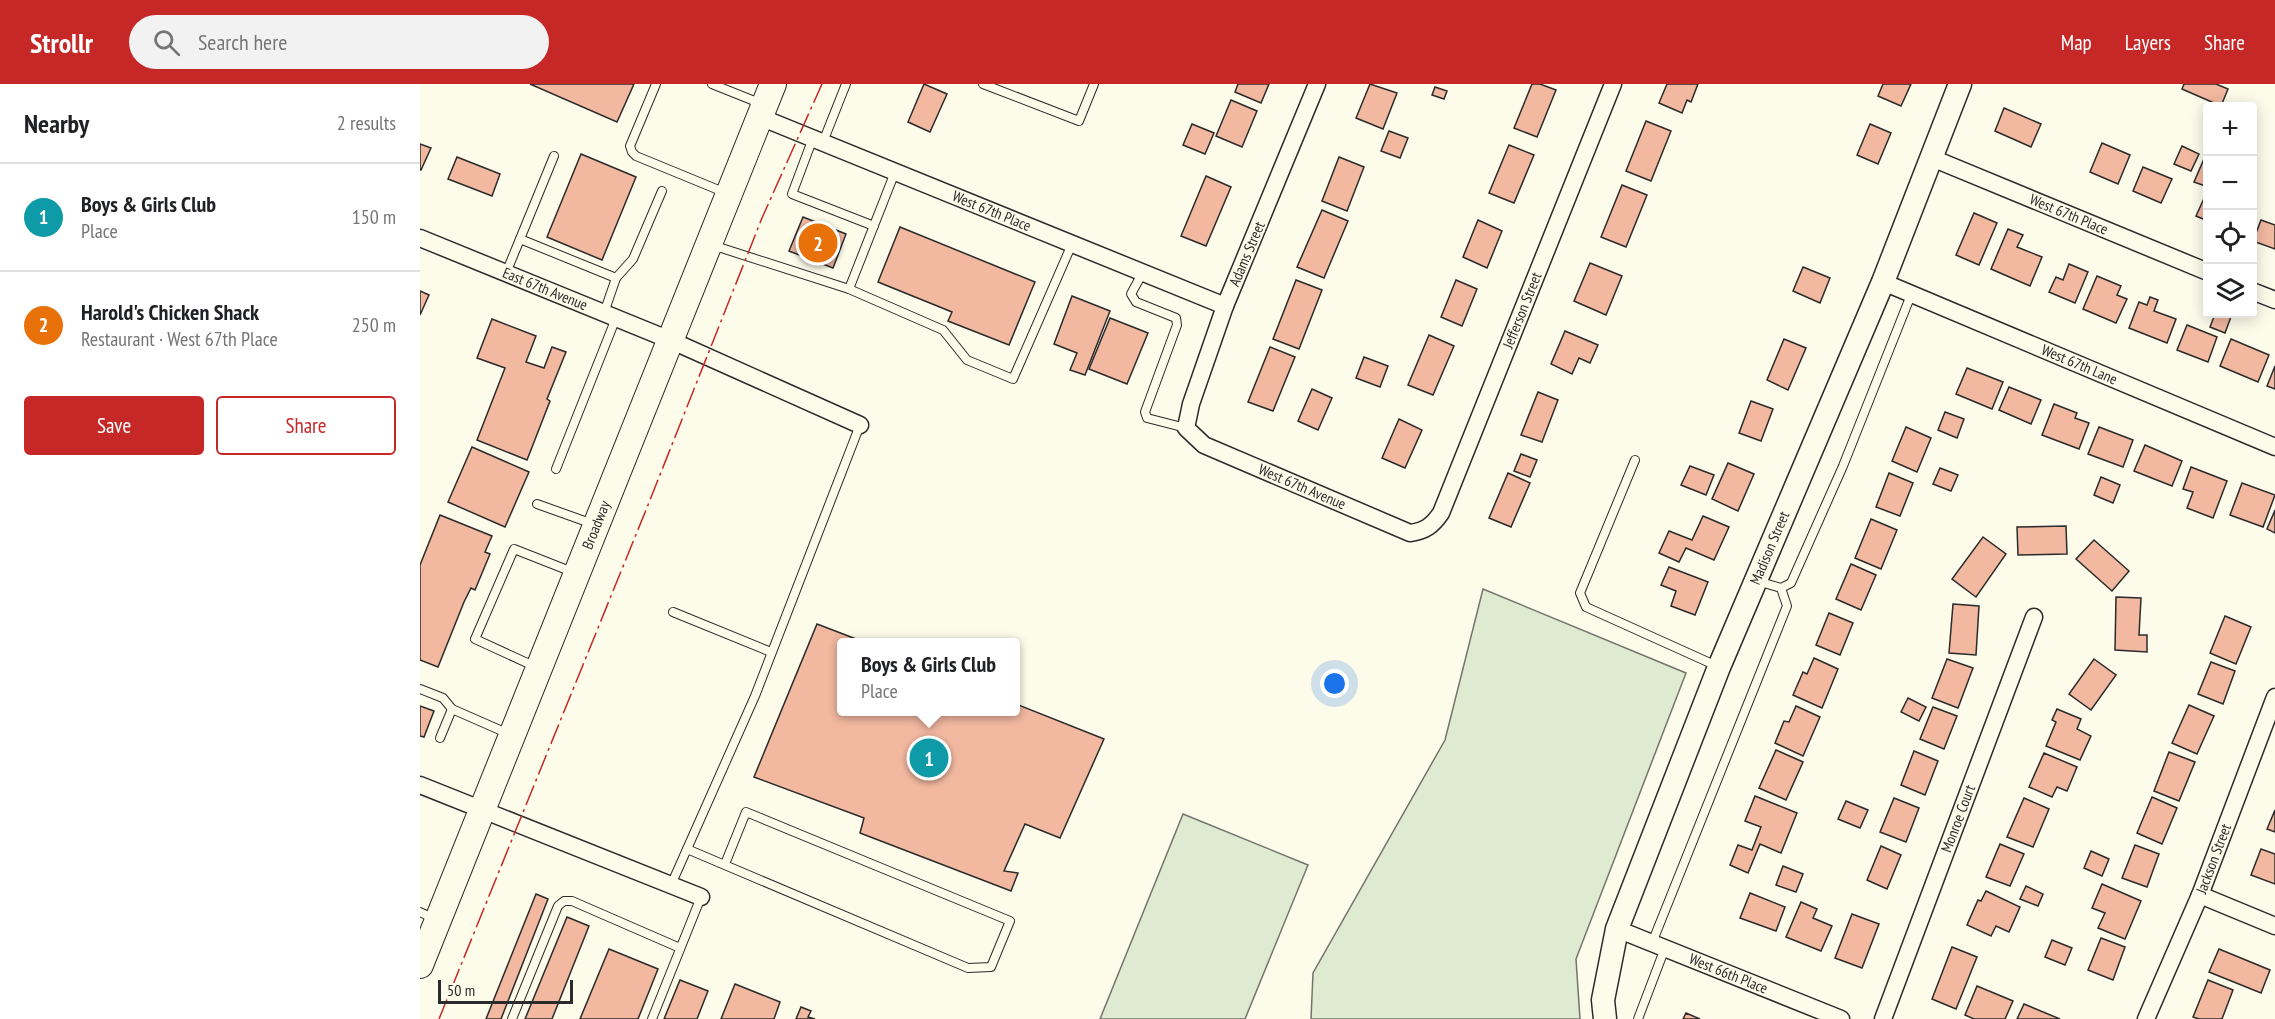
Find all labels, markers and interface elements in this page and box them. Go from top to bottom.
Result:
search box [129,15,549,69]
text: Strollr [30,24,93,61]
icon: search [150,26,183,59]
text: Search here [198,28,287,56]
text: Map [2061,29,2092,56]
text: Layers [2125,29,2171,56]
text: Share [2204,29,2245,56]
map controls [2203,102,2257,318]
button: + [2203,102,2257,156]
text: Nearby [24,107,89,140]
text: 2 results [337,110,396,136]
button: − [2203,156,2257,210]
street label: West 67th Place [950,186,1034,235]
street label: West 67th Place [2027,189,2111,239]
text: Boys & Girls Club [81,190,216,218]
text: 1 [39,204,48,230]
text: 150 m [352,204,396,230]
button: locate [2203,210,2257,264]
text: Place [81,218,118,244]
street label: Adams Street [1224,218,1269,289]
pin: 2 [798,220,838,266]
street label: East 67th Avenue [500,263,590,314]
button: layers [2203,264,2257,318]
street label: Jefferson Street [1498,269,1546,352]
text: Harold's Chicken Shack [81,298,259,326]
text: 2 [39,312,48,338]
text: 250 m [352,312,396,338]
text: Restaurant · West 67th Place [81,326,278,352]
street label: West 67th Lane [2039,340,2120,389]
button: Save [24,396,204,455]
button: Share [216,396,396,455]
street label: West 67th Avenue [1256,459,1349,513]
street label: Broadway [578,497,614,552]
street label: Madison Street [1745,508,1793,587]
popup [837,638,1020,716]
text: Boys & Girls Club [861,650,996,678]
your location [1320,669,1349,698]
text: Place [861,678,898,704]
pin: 1 [910,736,948,780]
street label: Monroe Court [1936,782,1979,855]
street label: Jackson Street [2191,821,2235,897]
street label: West 66th Place [1686,949,1771,998]
scale bar [438,977,573,1004]
text: 50 m [447,980,475,1000]

